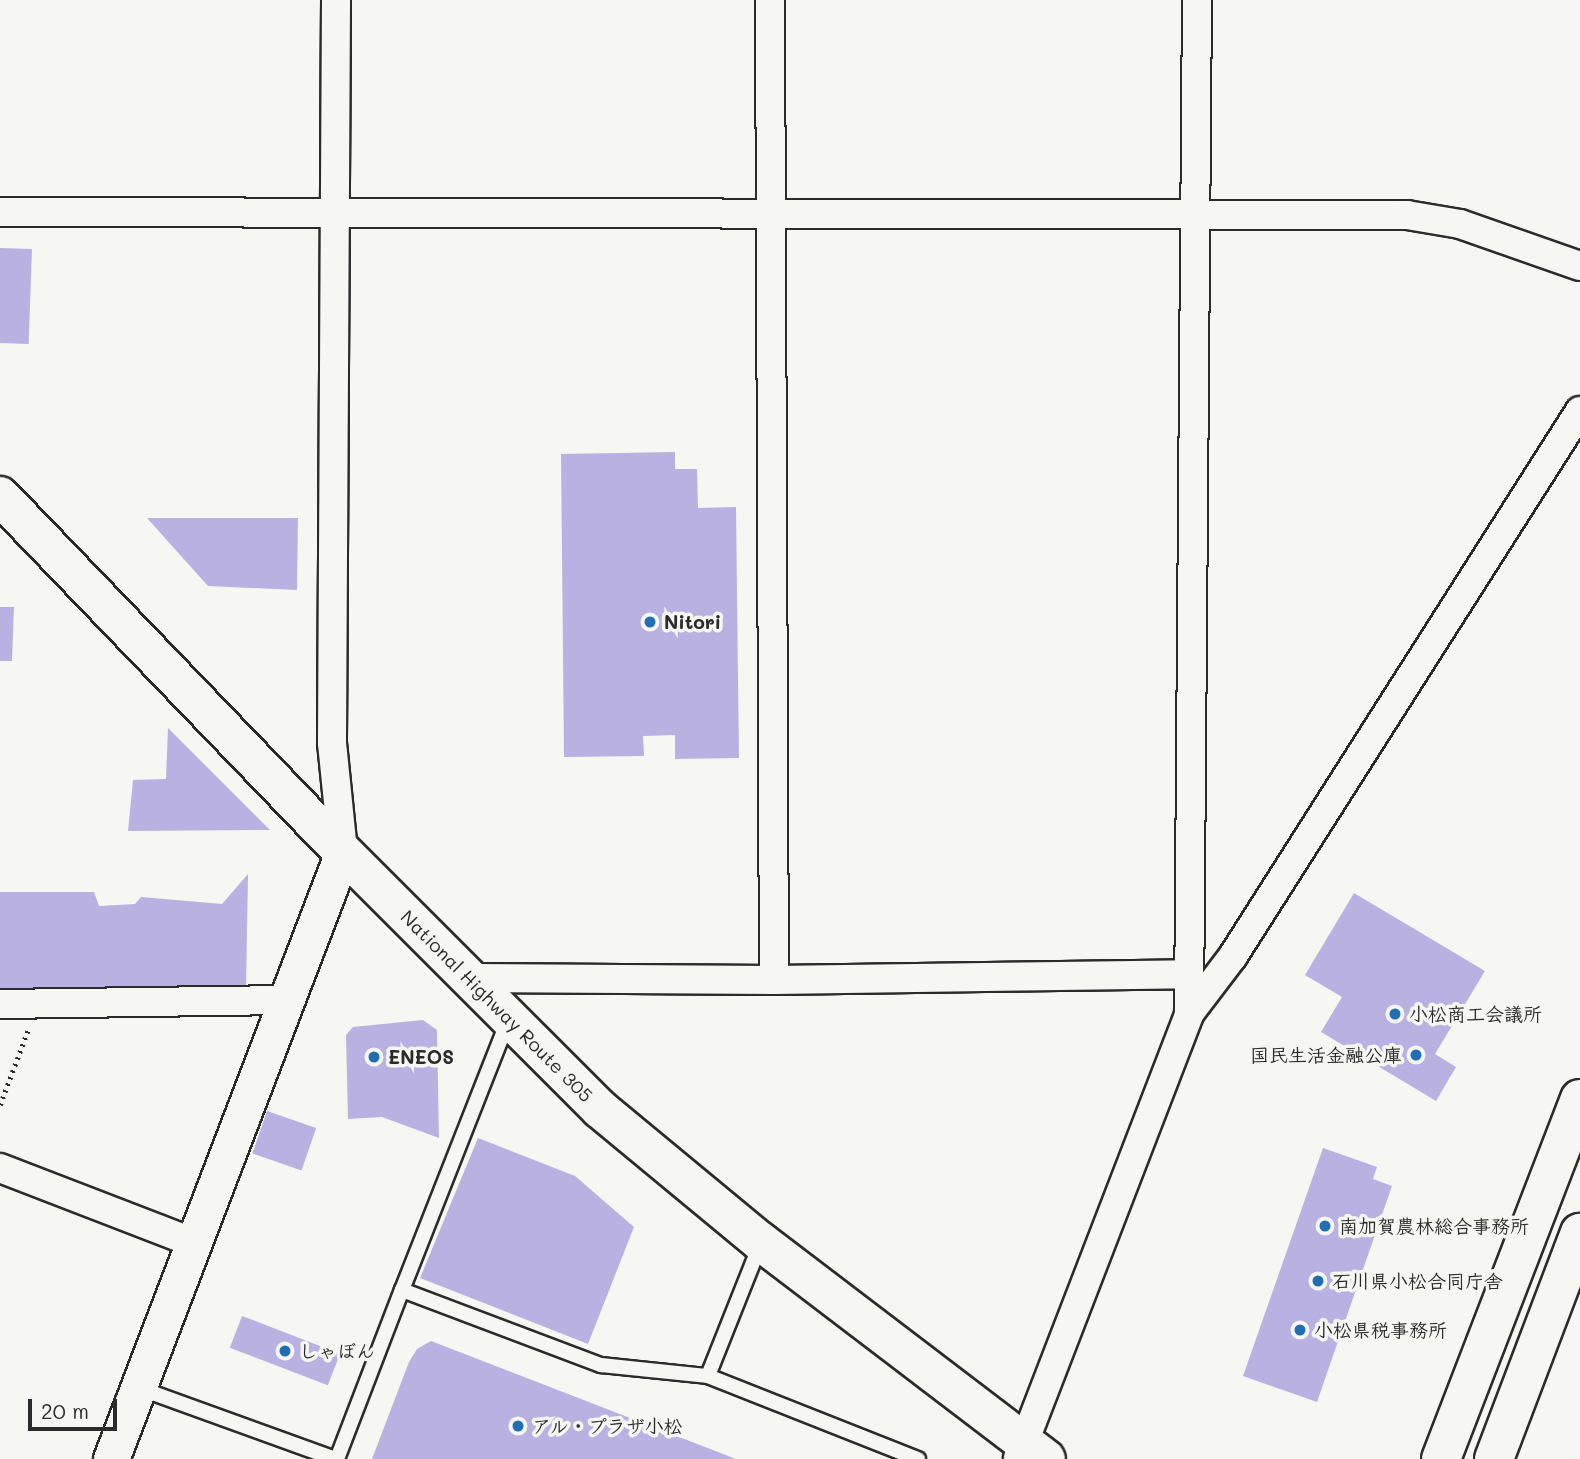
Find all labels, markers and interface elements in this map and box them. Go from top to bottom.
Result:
place label: Nitori [664,611,721,633]
marker: Nitori [642,614,658,630]
street label: National Highway Route 305 [396,905,598,1107]
place label: 小松商工会議所 [1409,1003,1542,1025]
marker: 小松商工会議所 [1387,1006,1403,1022]
place label: 国民生活金融公庫 [1250,1044,1402,1066]
place label: ENEOS [388,1046,454,1068]
marker: 国民生活金融公庫 [1408,1047,1424,1063]
marker: ENEOS [366,1049,382,1065]
place label: 南加賀農林総合事務所 [1339,1215,1529,1237]
marker: 南加賀農林総合事務所 [1317,1218,1333,1234]
place label: 石川県小松合同庁舎 [1332,1270,1503,1292]
marker: 石川県小松合同庁舎 [1310,1273,1326,1289]
place label: 小松県税事務所 [1314,1319,1447,1341]
marker: 小松県税事務所 [1292,1322,1308,1338]
place label: しゃぼん [299,1340,375,1362]
marker: しゃぼん [277,1343,293,1359]
scale bar [32,1386,121,1430]
text: 20 m [41,1397,89,1424]
place label: アル・プラザ小松 [532,1415,684,1437]
marker: アル・プラザ小松 [510,1418,526,1434]

